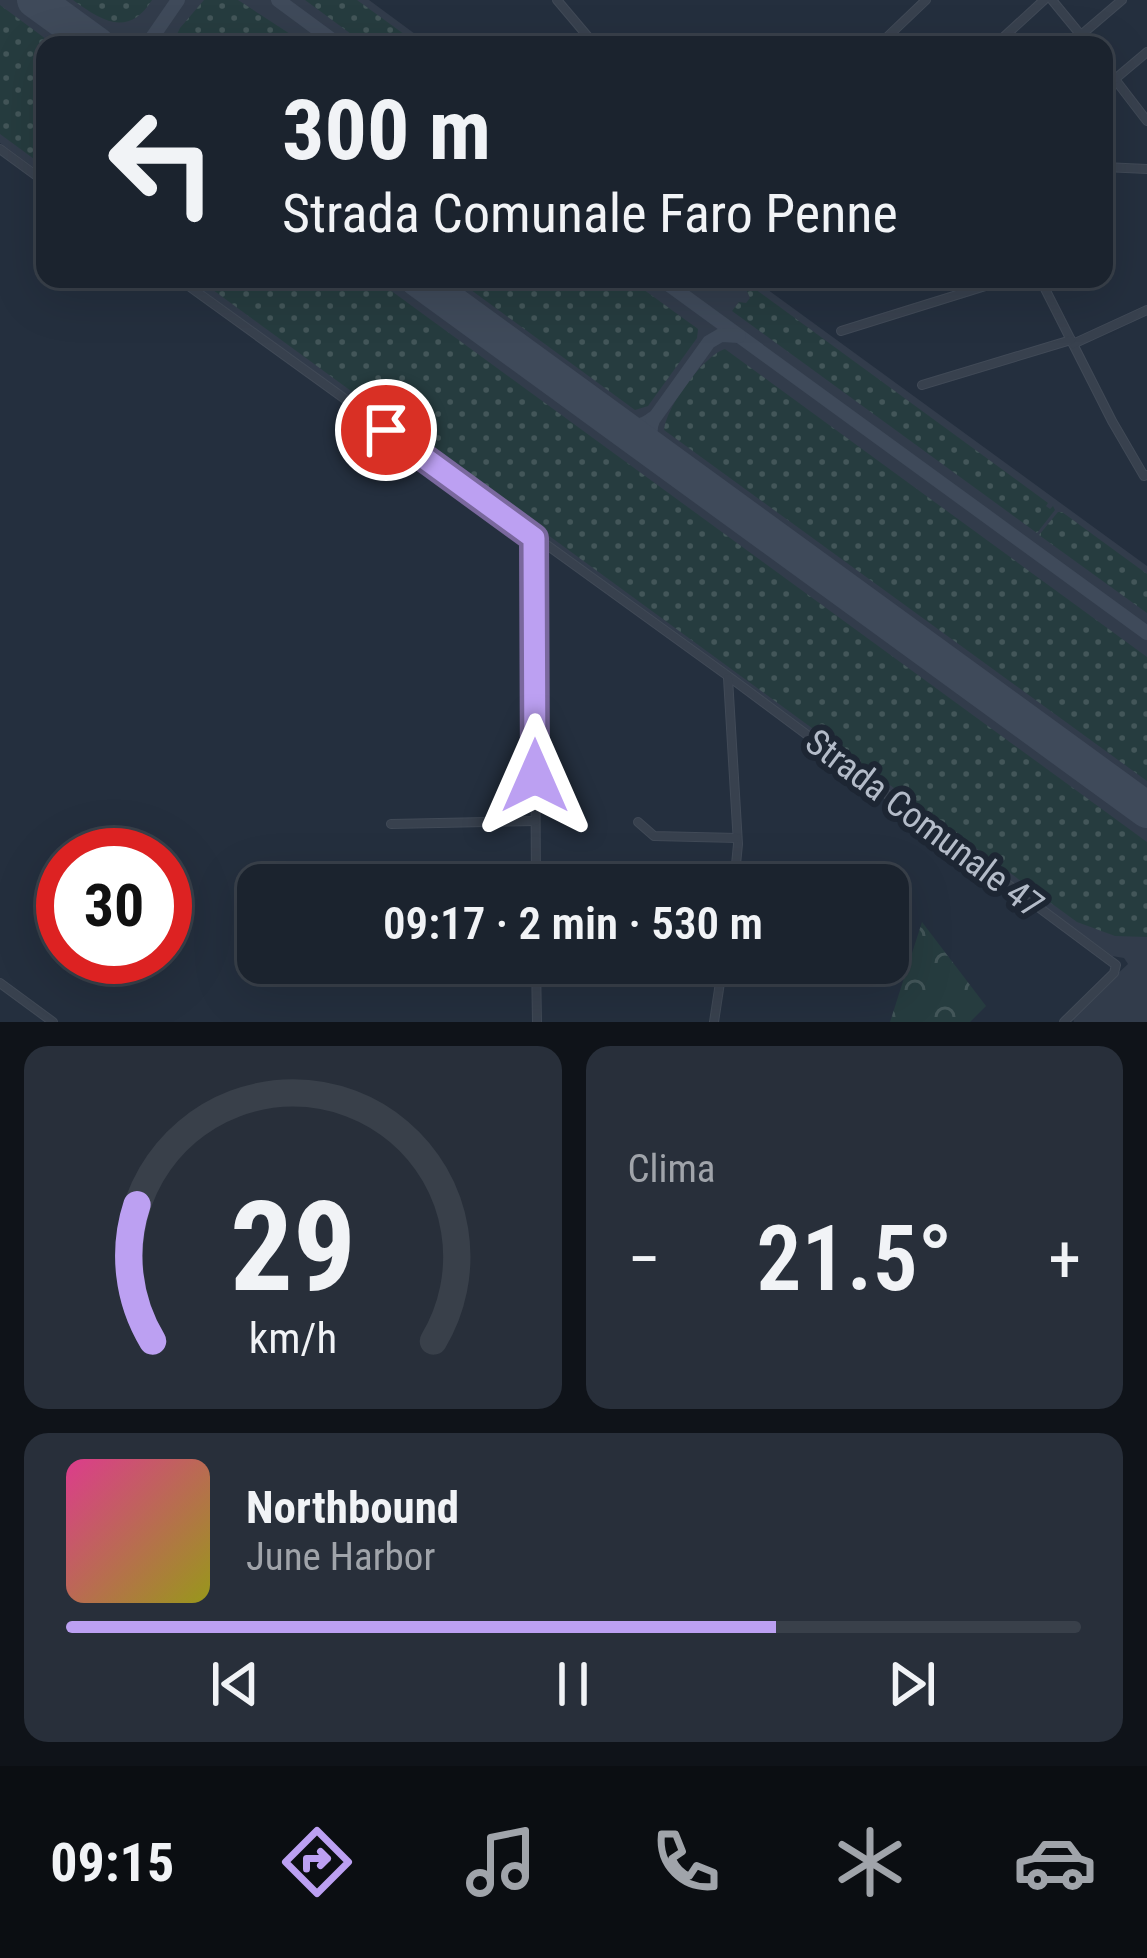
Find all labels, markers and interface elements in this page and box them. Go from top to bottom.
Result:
text: 300 m [282,81,491,180]
icon: left [84,84,240,240]
text: Strada Comunale Faro Penne [282,182,898,245]
pin [335,379,437,481]
icon: arrive [353,397,419,463]
position arrow [472,713,598,839]
street label: Strada Comunale 47 [797,721,1052,927]
speed limit sign: 30 [36,828,192,984]
text: 09:17 · 2 min · 530 m [383,897,763,950]
text: Clima [628,1146,716,1192]
text: 29 [230,1174,356,1320]
text: 21.5° [756,1207,952,1312]
text: − [628,1221,661,1298]
text: + [1048,1221,1081,1298]
text: km/h [249,1312,337,1362]
text: Northbound [246,1481,459,1534]
text: June Harbor [246,1534,435,1580]
icon: previous [202,1651,268,1717]
icon: pause [540,1651,606,1717]
icon: next [879,1651,945,1717]
icon: directions [275,1820,359,1904]
icon: music [459,1820,543,1904]
icon: phone [644,1820,728,1904]
icon: climate [828,1820,912,1904]
icon: car [1013,1820,1097,1904]
text: 09:15 [50,1831,174,1894]

